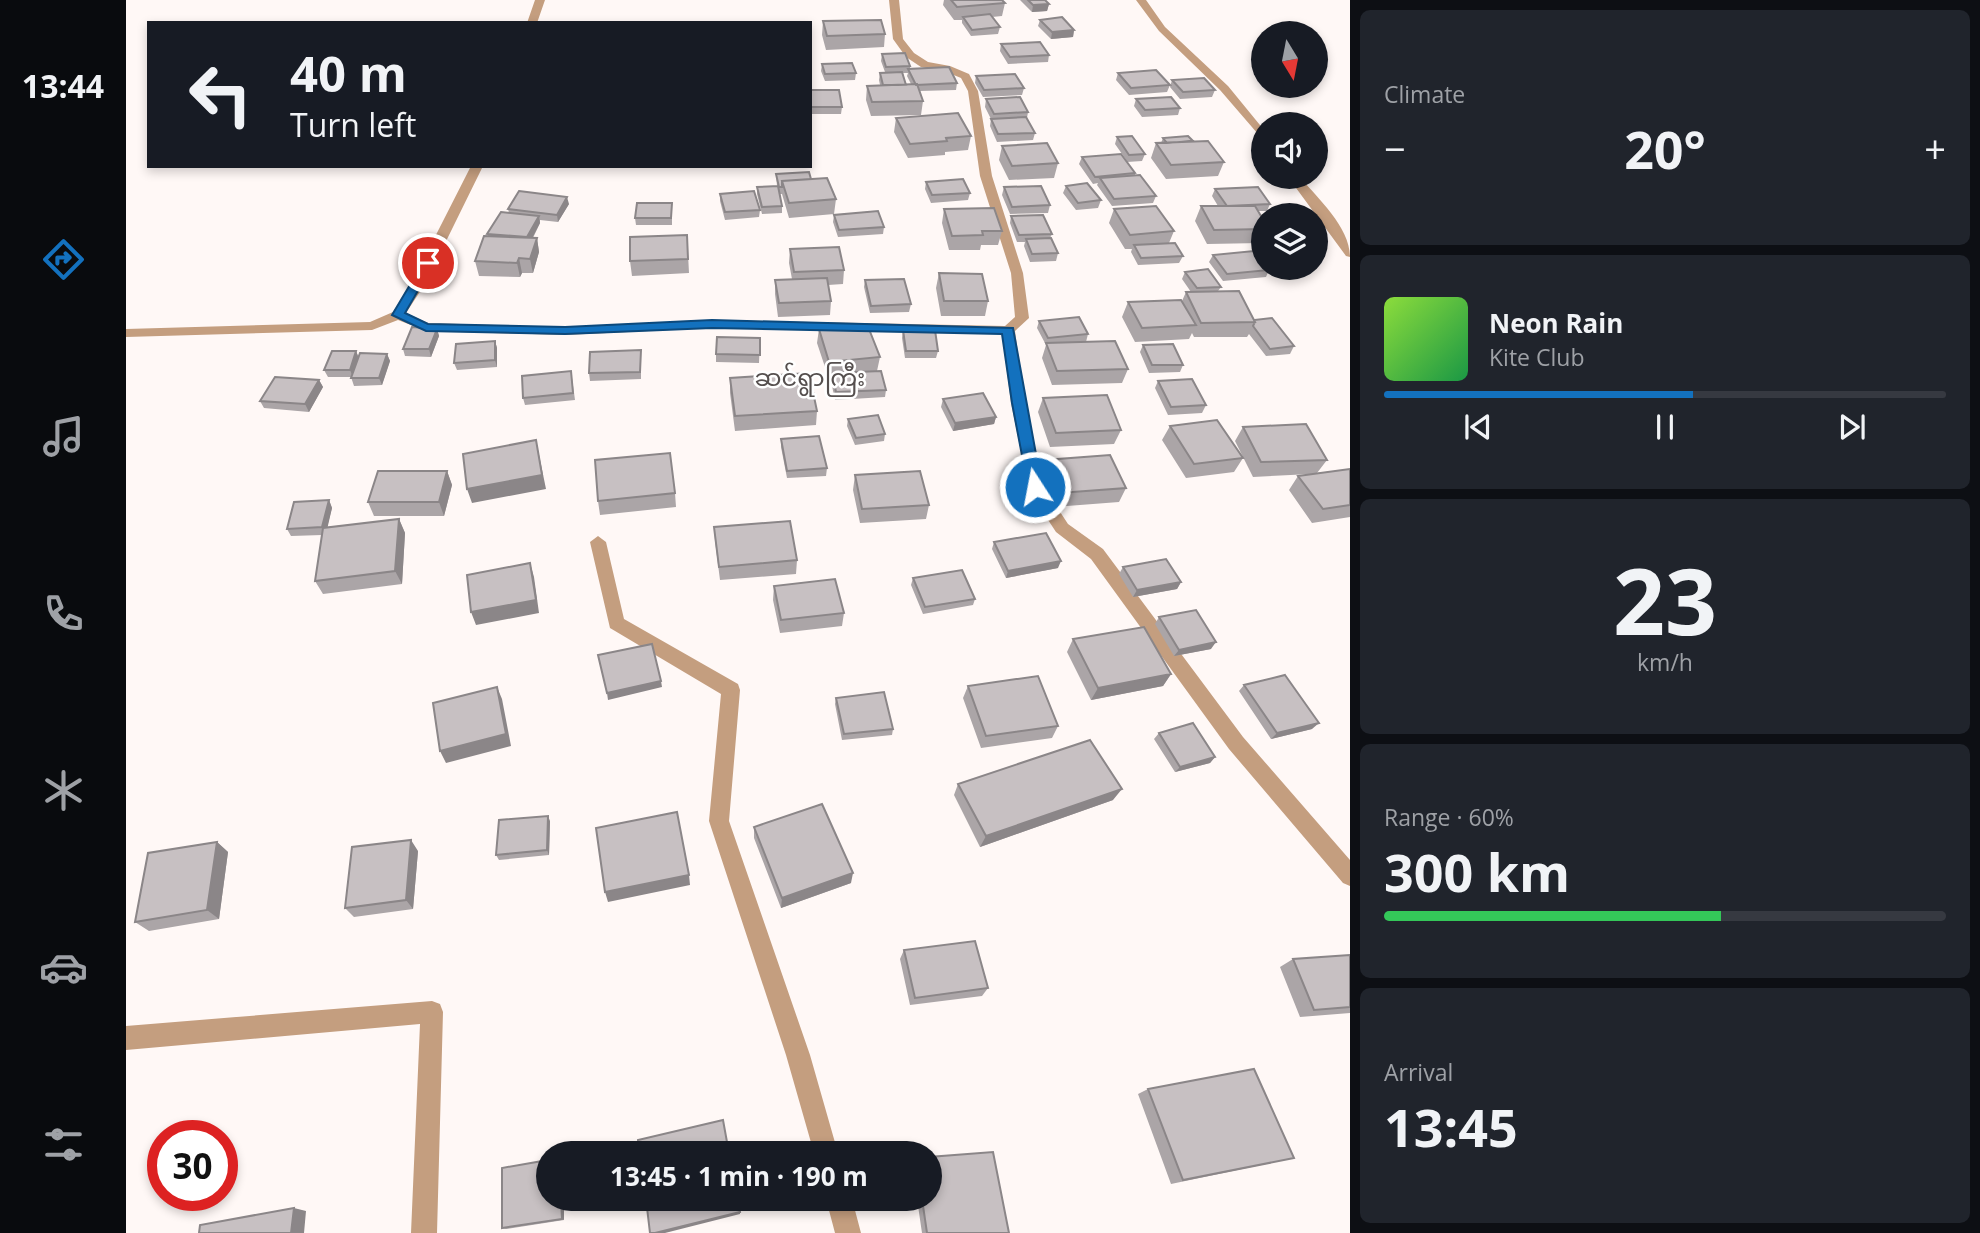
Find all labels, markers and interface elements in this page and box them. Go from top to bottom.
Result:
north arrow [1251,21,1328,98]
map controls [1251,21,1328,280]
text: 40 m [290,40,407,106]
icon: left [175,49,266,140]
text: 13:44 [22,64,104,107]
text: Climate [1384,78,1465,110]
text: Turn left [290,103,416,146]
button: sound [1251,112,1328,189]
text: 20° [1624,113,1706,184]
text: − [1384,122,1406,174]
text: + [1924,122,1946,174]
button: layers [1251,203,1328,280]
pin [398,233,458,293]
icon: directions [39,235,88,284]
icon: arrive [409,244,447,282]
text: Neon Rain [1489,305,1623,341]
text: Kite Club [1489,341,1584,373]
district label: ဆင်ရွာကြီး [755,360,865,397]
icon: previous [1459,408,1497,446]
icon: pause [1646,408,1684,446]
icon: next [1833,408,1871,446]
icon: music [39,412,88,461]
position arrow [998,450,1072,524]
text: 23 [1613,538,1717,662]
icon: phone [39,589,88,638]
text: km/h [1637,646,1693,678]
icon: climate [39,766,88,815]
text: Range · 60% [1384,801,1514,833]
text: 300 km [1384,836,1570,907]
icon: car [39,943,88,992]
text: Arrival [1384,1056,1453,1088]
text: 13:45 [1384,1091,1518,1162]
icon: filters [39,1120,88,1169]
speed limit sign: 30 [147,1120,238,1211]
text: 13:45 · 1 min · 190 m [610,1158,868,1194]

